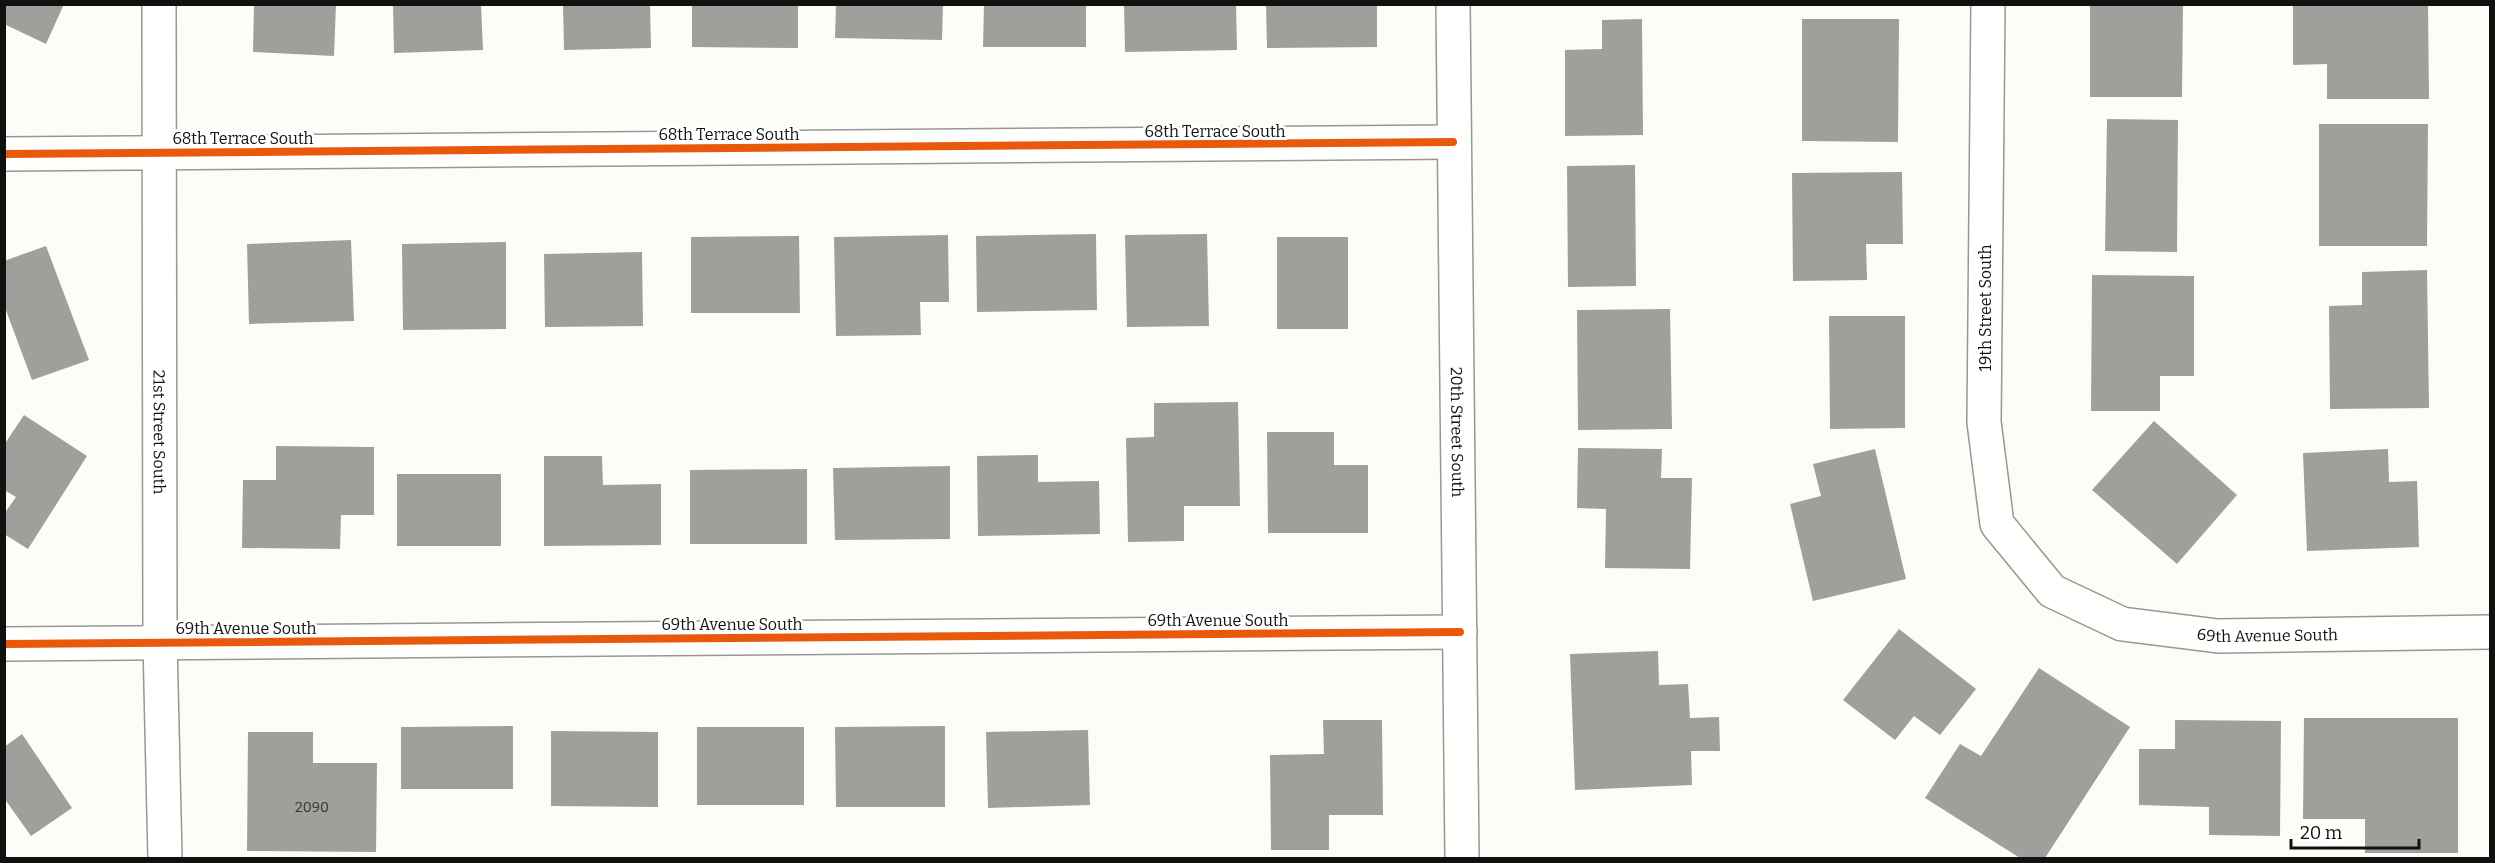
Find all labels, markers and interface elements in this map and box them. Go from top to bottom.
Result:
street label: 68th Terrace South [1144,122,1286,141]
street label: 68th Terrace South [658,125,800,144]
street label: 68th Terrace South [172,129,314,148]
street label: 19th Street South [1976,244,1995,372]
street label: 20th Street South [1447,367,1468,497]
street label: 21st Street South [150,370,169,494]
street label: 69th Avenue South [1147,611,1289,630]
street label: 69th Avenue South [661,615,803,634]
street label: 69th Avenue South [175,619,317,638]
street label: 69th Avenue South [2196,624,2338,646]
house number: 2090 [295,799,329,816]
scale bar [2291,812,2418,850]
text: 20 m [2300,822,2342,844]

